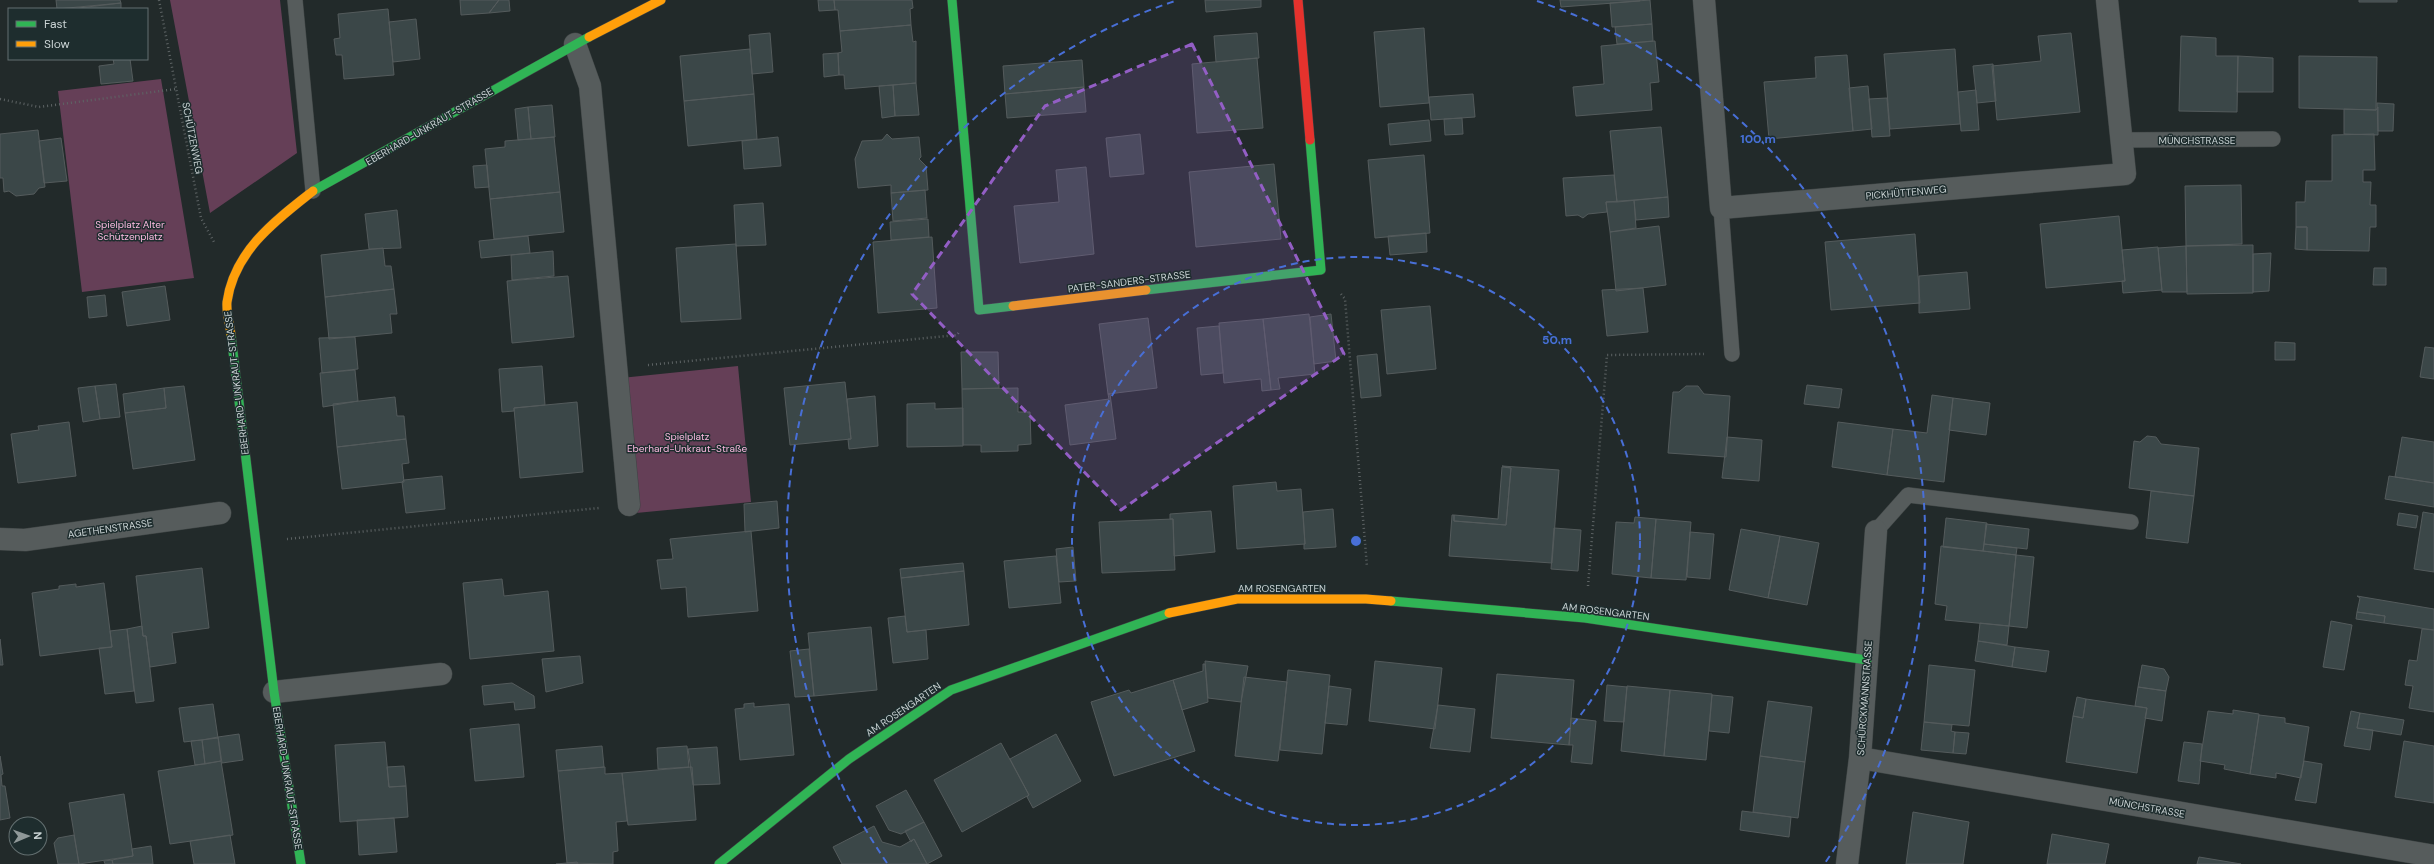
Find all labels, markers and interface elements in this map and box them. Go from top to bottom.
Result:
legend [8,8,148,60]
text: Fast [44,16,67,32]
text: Slow [44,36,70,52]
street label: EBERHARD-UNKRAUT-STRASSE [363,84,495,168]
street label: SCHÜTZENWEG [179,101,206,175]
text: 100 m [1740,131,1776,147]
street label: MÜNCHSTRASSE [2159,134,2236,147]
street label: PICKHÜTTENWEG [1865,182,1947,203]
park label: Spielplatz Alter Schützenplatz [95,218,165,243]
street label: PATER-SANDERS-STRASSE [1067,267,1191,295]
street label: EBERHARD-UNKRAUT-STRASSE [221,310,252,456]
text: 50 m [1542,332,1572,348]
park label: Spielplatz Eberhard-Unkraut-Straße [627,430,747,455]
street label: AGETHENSTRASSE [67,516,154,541]
centre of rings [1349,534,1363,548]
street label: AM ROSENGARTEN [1238,582,1326,595]
street label: AM ROSENGARTEN [1561,600,1651,623]
street label: SCHÜRCKMANNSTRASSE [1854,640,1875,756]
street label: AM ROSENGARTEN [863,679,943,739]
street label: EBERHARD-UNKRAUT-STRASSE [270,706,305,851]
street label: MÜNCHSTRASSE [2108,794,2186,821]
north arrow [8,816,48,856]
text: N [31,831,45,840]

